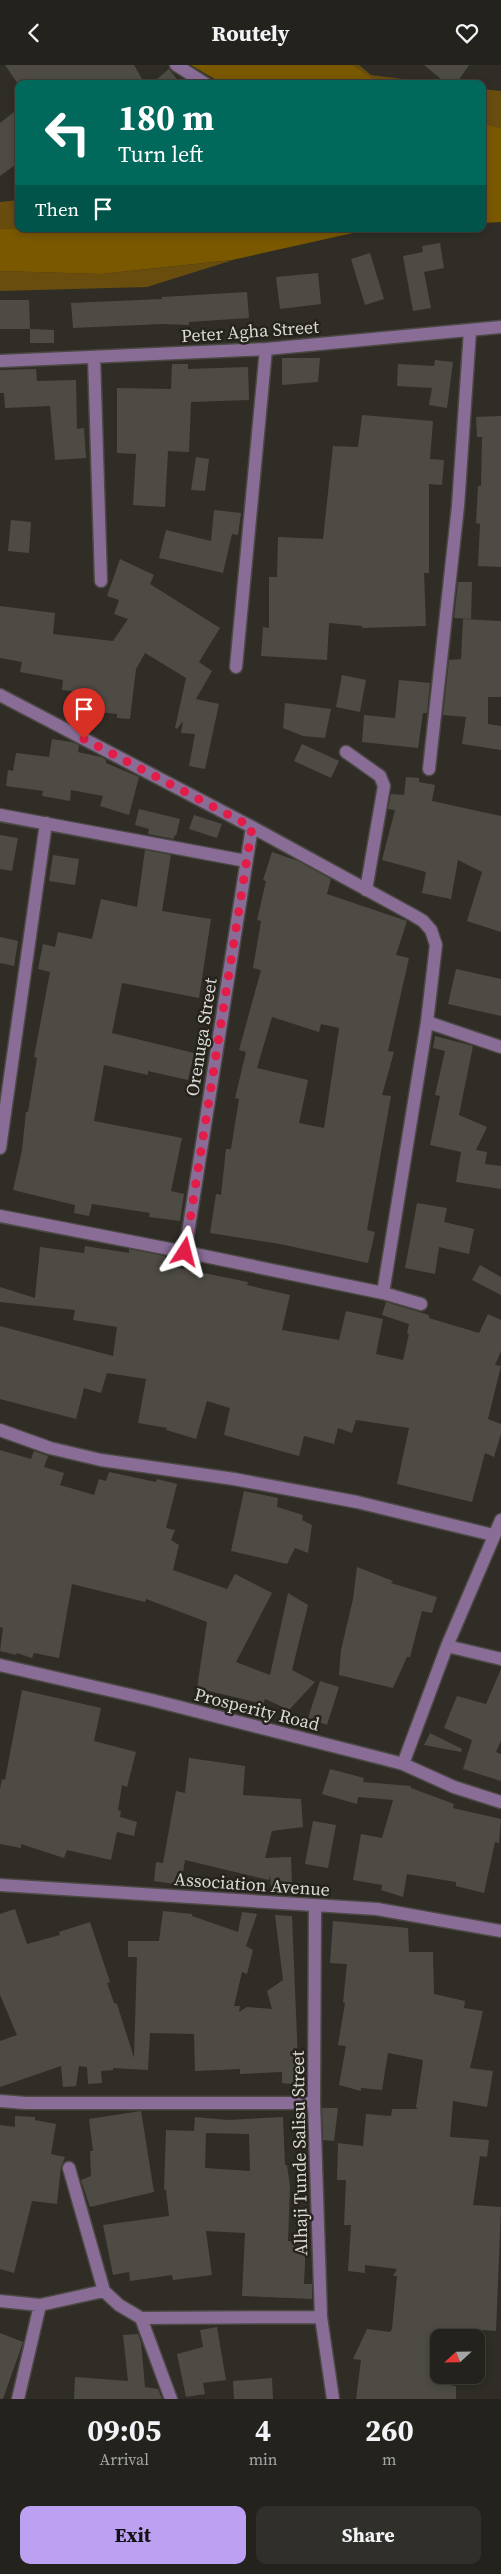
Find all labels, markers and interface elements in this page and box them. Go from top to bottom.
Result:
text: Routely [212,18,289,48]
icon: back [20,19,48,47]
icon: heart [453,19,481,47]
text: 180 m [118,94,214,142]
icon: left [35,100,100,165]
text: Turn left [118,139,203,169]
icon: arrive [89,195,117,223]
text: Then [35,196,79,222]
street label: Peter Agha Street [180,314,320,348]
pin [63,688,105,739]
icon: arrive [70,695,98,723]
street label: Orenuga Street [179,976,223,1098]
position arrow [158,1225,210,1277]
street label: Prosperity Road [192,1681,322,1737]
street label: Association Avenue [173,1866,331,1902]
street label: Alhaji Tunde Salisu Street [285,2050,313,2256]
north arrow [430,2329,485,2384]
map controls [430,2329,485,2384]
text: 09:05 [87,2410,161,2451]
text: 4 [255,2410,271,2451]
text: 260 [365,2410,414,2451]
text: Arrival [100,2448,149,2470]
text: min [249,2448,278,2470]
text: m [382,2448,396,2470]
button: Exit [20,2506,246,2564]
button: Share [256,2506,481,2564]

